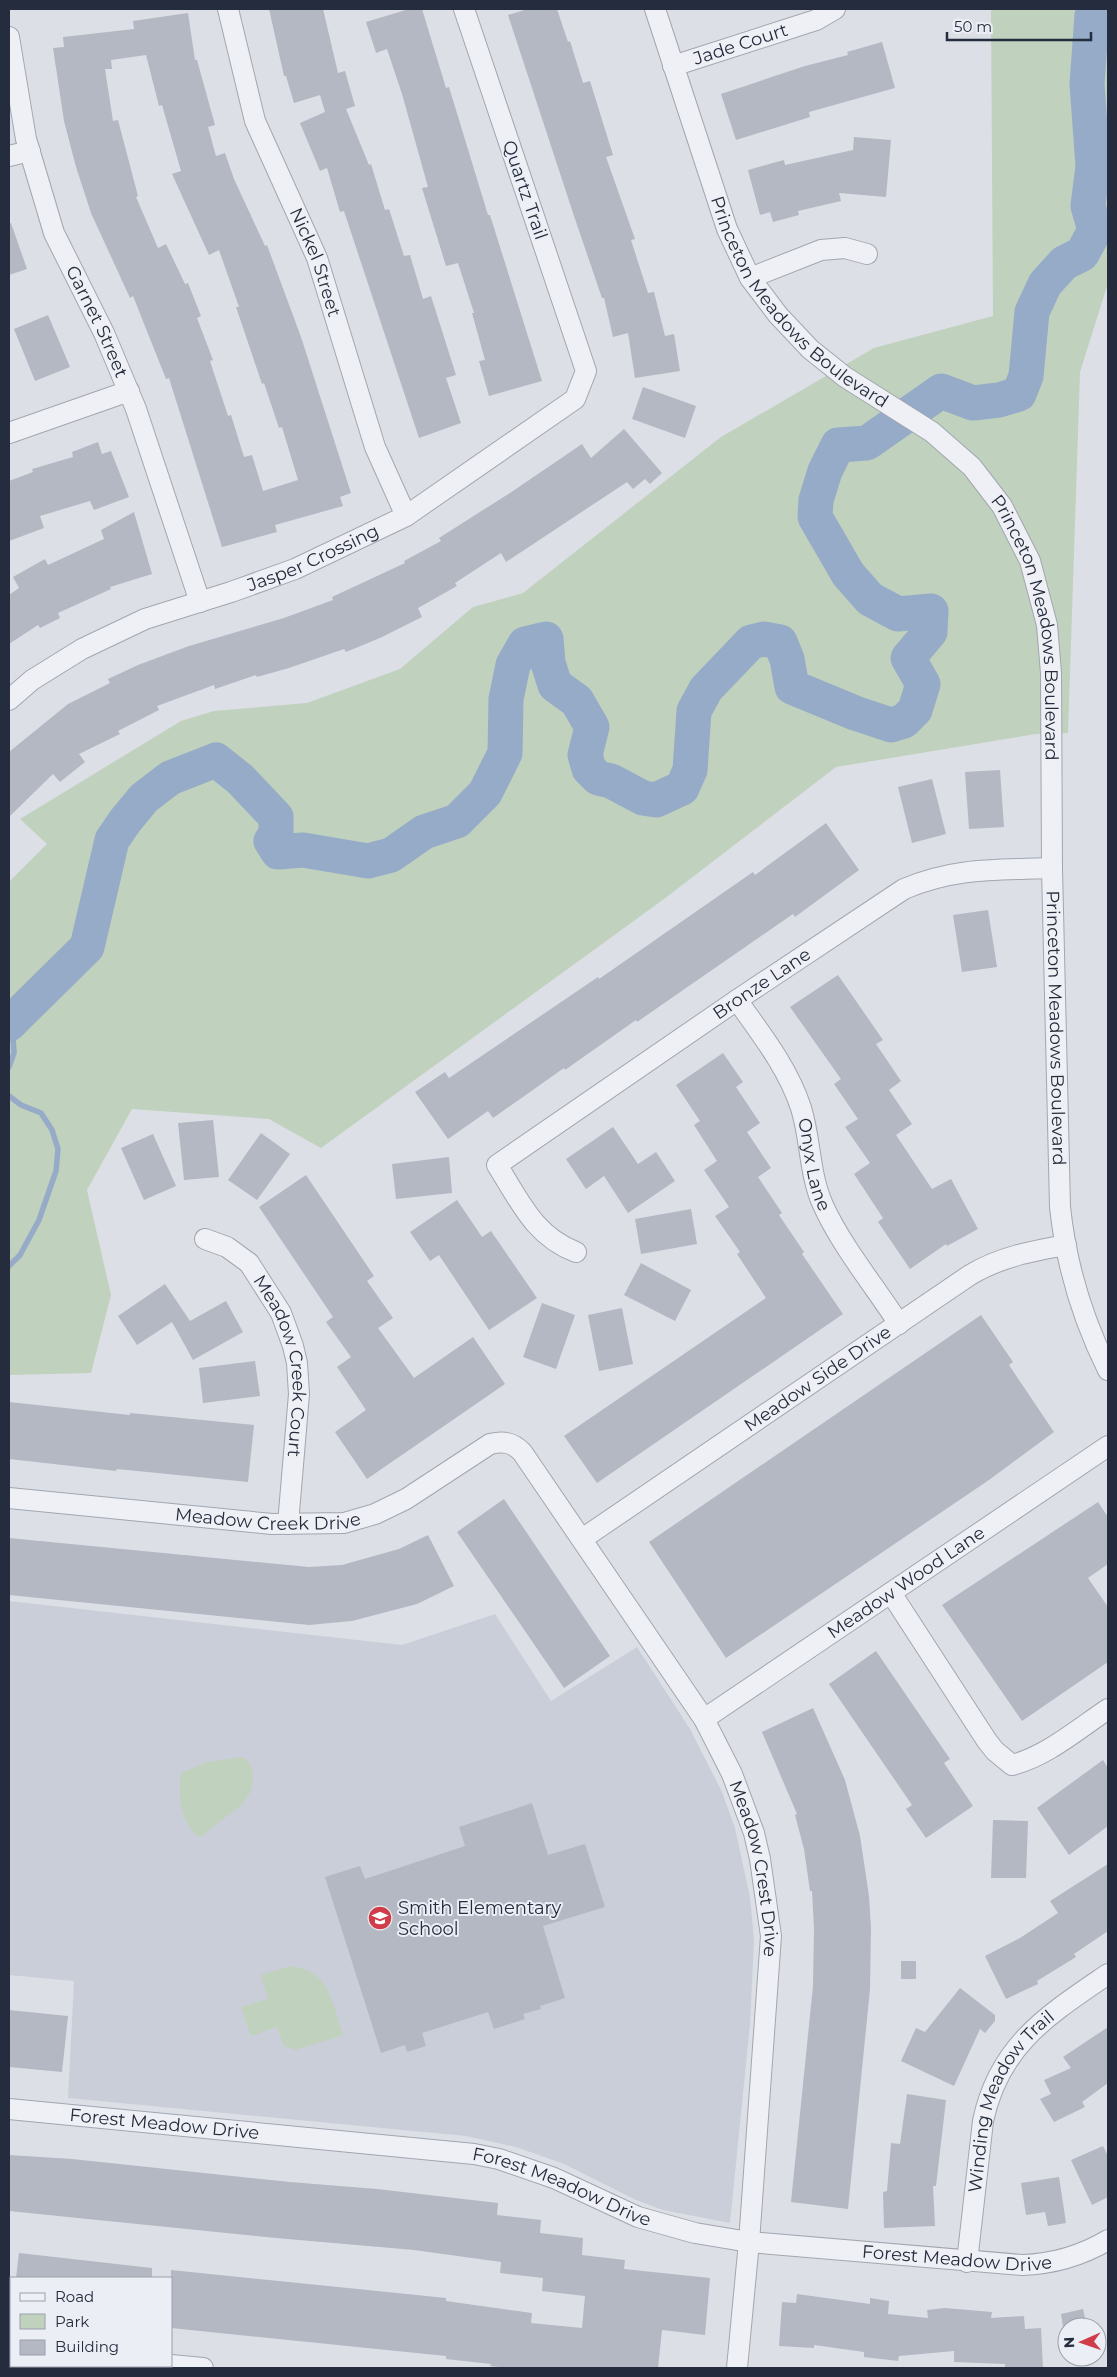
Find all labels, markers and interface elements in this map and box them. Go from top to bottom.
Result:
scale bar [947,10,1091,42]
text: 50 m [954,17,992,36]
street label: Jade Court [690,19,791,70]
street label: Quartz Trail [498,138,552,242]
street label: Princeton Meadows Boulevard [706,193,892,413]
street label: Nickel Street [285,204,345,319]
street label: Garnet Street [61,262,132,381]
street label: Princeton Meadows Boulevard [986,490,1062,761]
street label: Jasper Crossing [243,520,382,597]
street label: Princeton Meadows Boulevard [1042,890,1070,1166]
street label: Bronze Lane [709,943,815,1024]
street label: Onyx Lane [793,1116,835,1215]
street label: Meadow Creek Court [249,1271,310,1458]
street label: Meadow Side Drive [740,1321,896,1436]
street label: Meadow Creek Drive [174,1503,363,1535]
street label: Meadow Wood Lane [823,1521,989,1643]
street label: Meadow Crest Drive [724,1777,782,1958]
place label: Smith Elementary School [398,1897,562,1940]
school or university icon: Smith Elementary School [367,1905,393,1931]
street label: Winding Meadow Trail [964,2005,1059,2194]
street label: Forest Meadow Drive [68,2104,260,2144]
street label: Forest Meadow Drive [470,2143,653,2231]
street label: Forest Meadow Drive [861,2241,1054,2276]
legend [10,2277,172,2367]
text: Road [55,2287,94,2306]
text: Park [55,2312,89,2331]
north arrow [1057,2317,1107,2367]
text: N [1060,2336,1078,2348]
text: Building [55,2337,119,2356]

